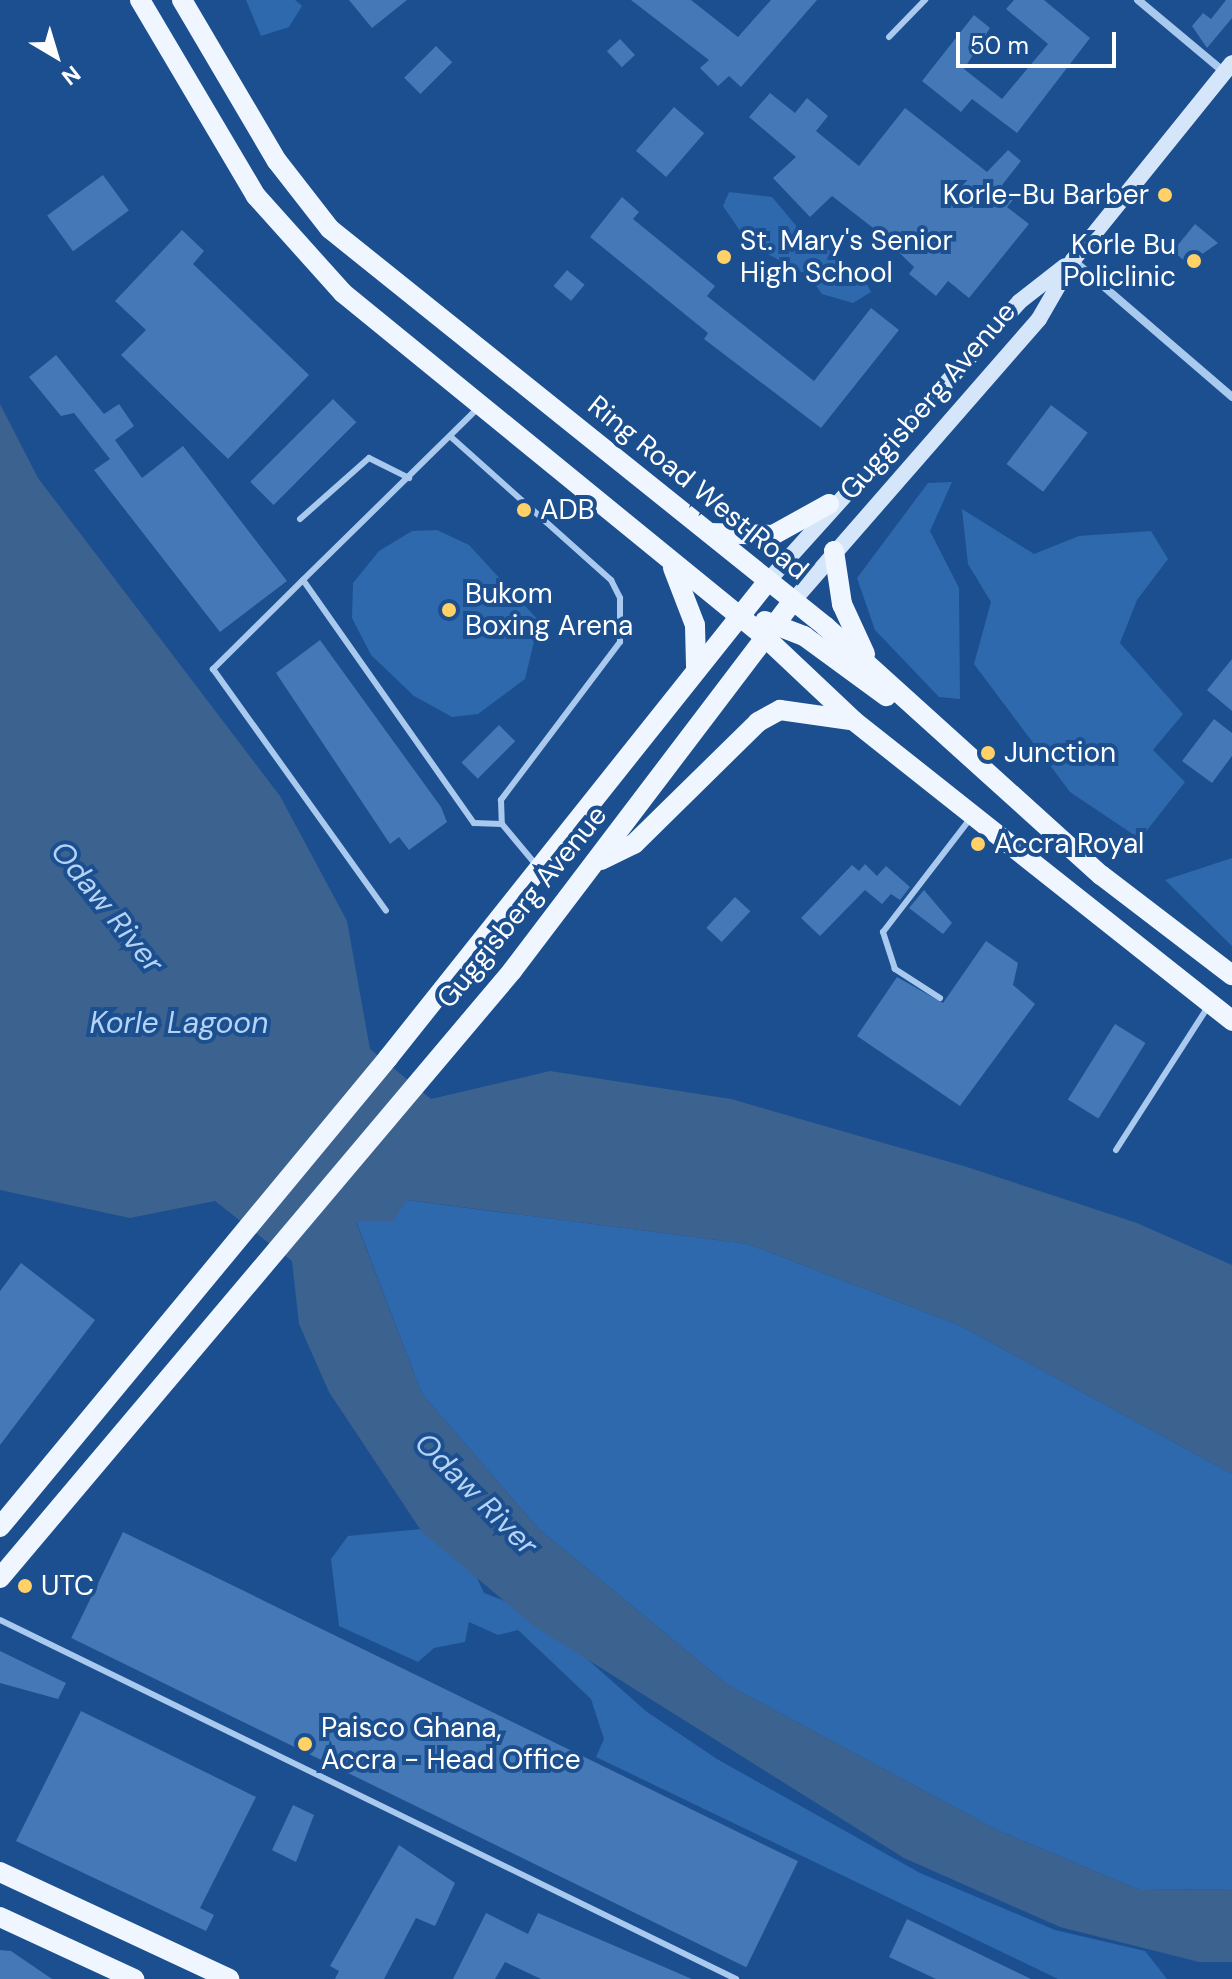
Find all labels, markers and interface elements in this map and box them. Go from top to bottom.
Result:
north arrow [16,16,96,96]
scale bar [960,16,1120,66]
text: 50 m [970,30,1029,61]
text: N [56,59,86,92]
place label: Korle-Bu Barber [943,178,1149,212]
marker: Korle-Bu Barber [1156,186,1174,204]
place label: St. Mary's Senior High School [740,224,953,290]
place label: Korle Bu Policlinic [1063,228,1176,294]
marker: St. Mary's Senior High School [715,248,733,266]
marker: Korle Bu Policlinic [1183,250,1205,272]
street label: Guggisberg Avenue [833,295,1023,507]
street label: Ring Road West Road [581,389,815,587]
place label: ADB [540,493,595,527]
marker: ADB [515,501,533,519]
place label: Bukom Boxing Arena [465,577,633,643]
marker: Bukom Boxing Arena [440,601,458,619]
place label: Junction [1004,736,1116,770]
marker: Junction [979,744,997,762]
street label: Guggisberg Avenue [430,799,614,1015]
place label: Accra Royal [994,827,1144,861]
water label: Odaw River [43,834,171,980]
marker: Accra Royal [969,835,987,853]
water label: Korle Lagoon [90,1005,268,1041]
water label: Odaw River [407,1425,545,1563]
place label: UTC [41,1569,94,1603]
marker: UTC [16,1577,34,1595]
place label: Paisco Ghana, Accra - Head Office [321,1711,581,1777]
marker: Paisco Ghana, Accra - Head Office [296,1735,314,1753]

